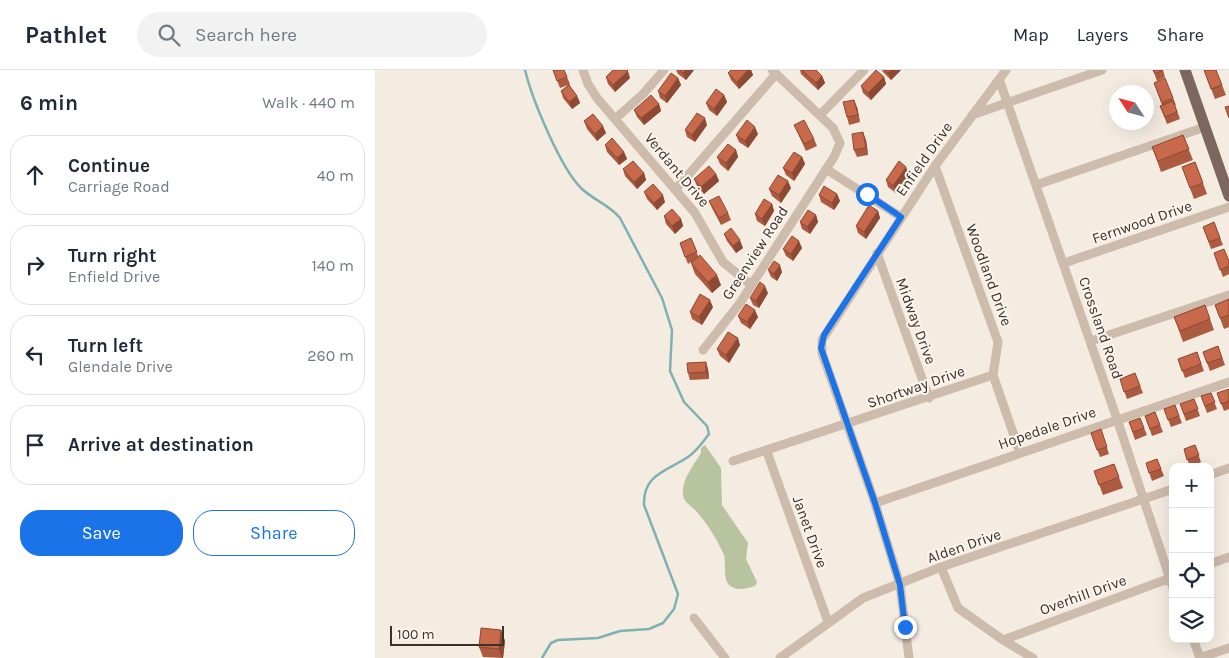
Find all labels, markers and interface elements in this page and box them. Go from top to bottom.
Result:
search box [137,12,487,57]
text: Pathlet [25,21,107,49]
icon: search [155,21,183,49]
text: Search here [195,24,297,46]
text: Map [1013,24,1049,46]
text: Layers [1077,24,1129,46]
text: Share [1157,24,1204,46]
north arrow [1109,85,1154,130]
text: 6 min [20,91,78,115]
text: Walk · 440 m [262,93,355,112]
street label: Enfield Drive [892,118,956,200]
street label: Verdant Drive [641,129,713,211]
text: Continue [68,155,150,177]
icon: ahead [21,161,49,189]
text: 40 m [317,166,354,185]
text: Carriage Road [68,177,170,196]
route start [856,183,879,206]
street label: Fernwood Drive [1090,196,1194,248]
street label: Greenview Road [718,203,792,303]
street label: Woodland Drive [962,222,1016,328]
text: Turn right [68,245,157,267]
icon: right [21,251,49,279]
text: 140 m [312,256,354,275]
text: Enfield Drive [68,267,160,286]
street label: Crossland Road [1075,274,1127,382]
street label: Midway Drive [892,275,940,367]
text: Turn left [68,335,143,357]
icon: left [21,341,49,369]
text: 260 m [307,346,354,365]
text: Glendale Drive [68,357,173,376]
street label: Shortway Drive [865,362,967,412]
street label: Hopedale Drive [996,403,1098,453]
icon: arrive [21,431,49,459]
text: Arrive at destination [68,434,254,456]
map controls [1169,463,1214,643]
button: + [1169,463,1214,508]
street label: Janet Drive [789,494,831,570]
button: − [1169,508,1214,553]
button: Save [20,510,183,556]
button: Share [193,510,355,556]
street label: Alden Drive [925,525,1003,567]
button: locate [1169,553,1214,598]
street label: Overhill Drive [1037,571,1129,619]
button: layers [1169,598,1214,643]
route end [894,616,917,639]
scale bar [390,623,504,646]
text: 100 m [397,626,435,643]

